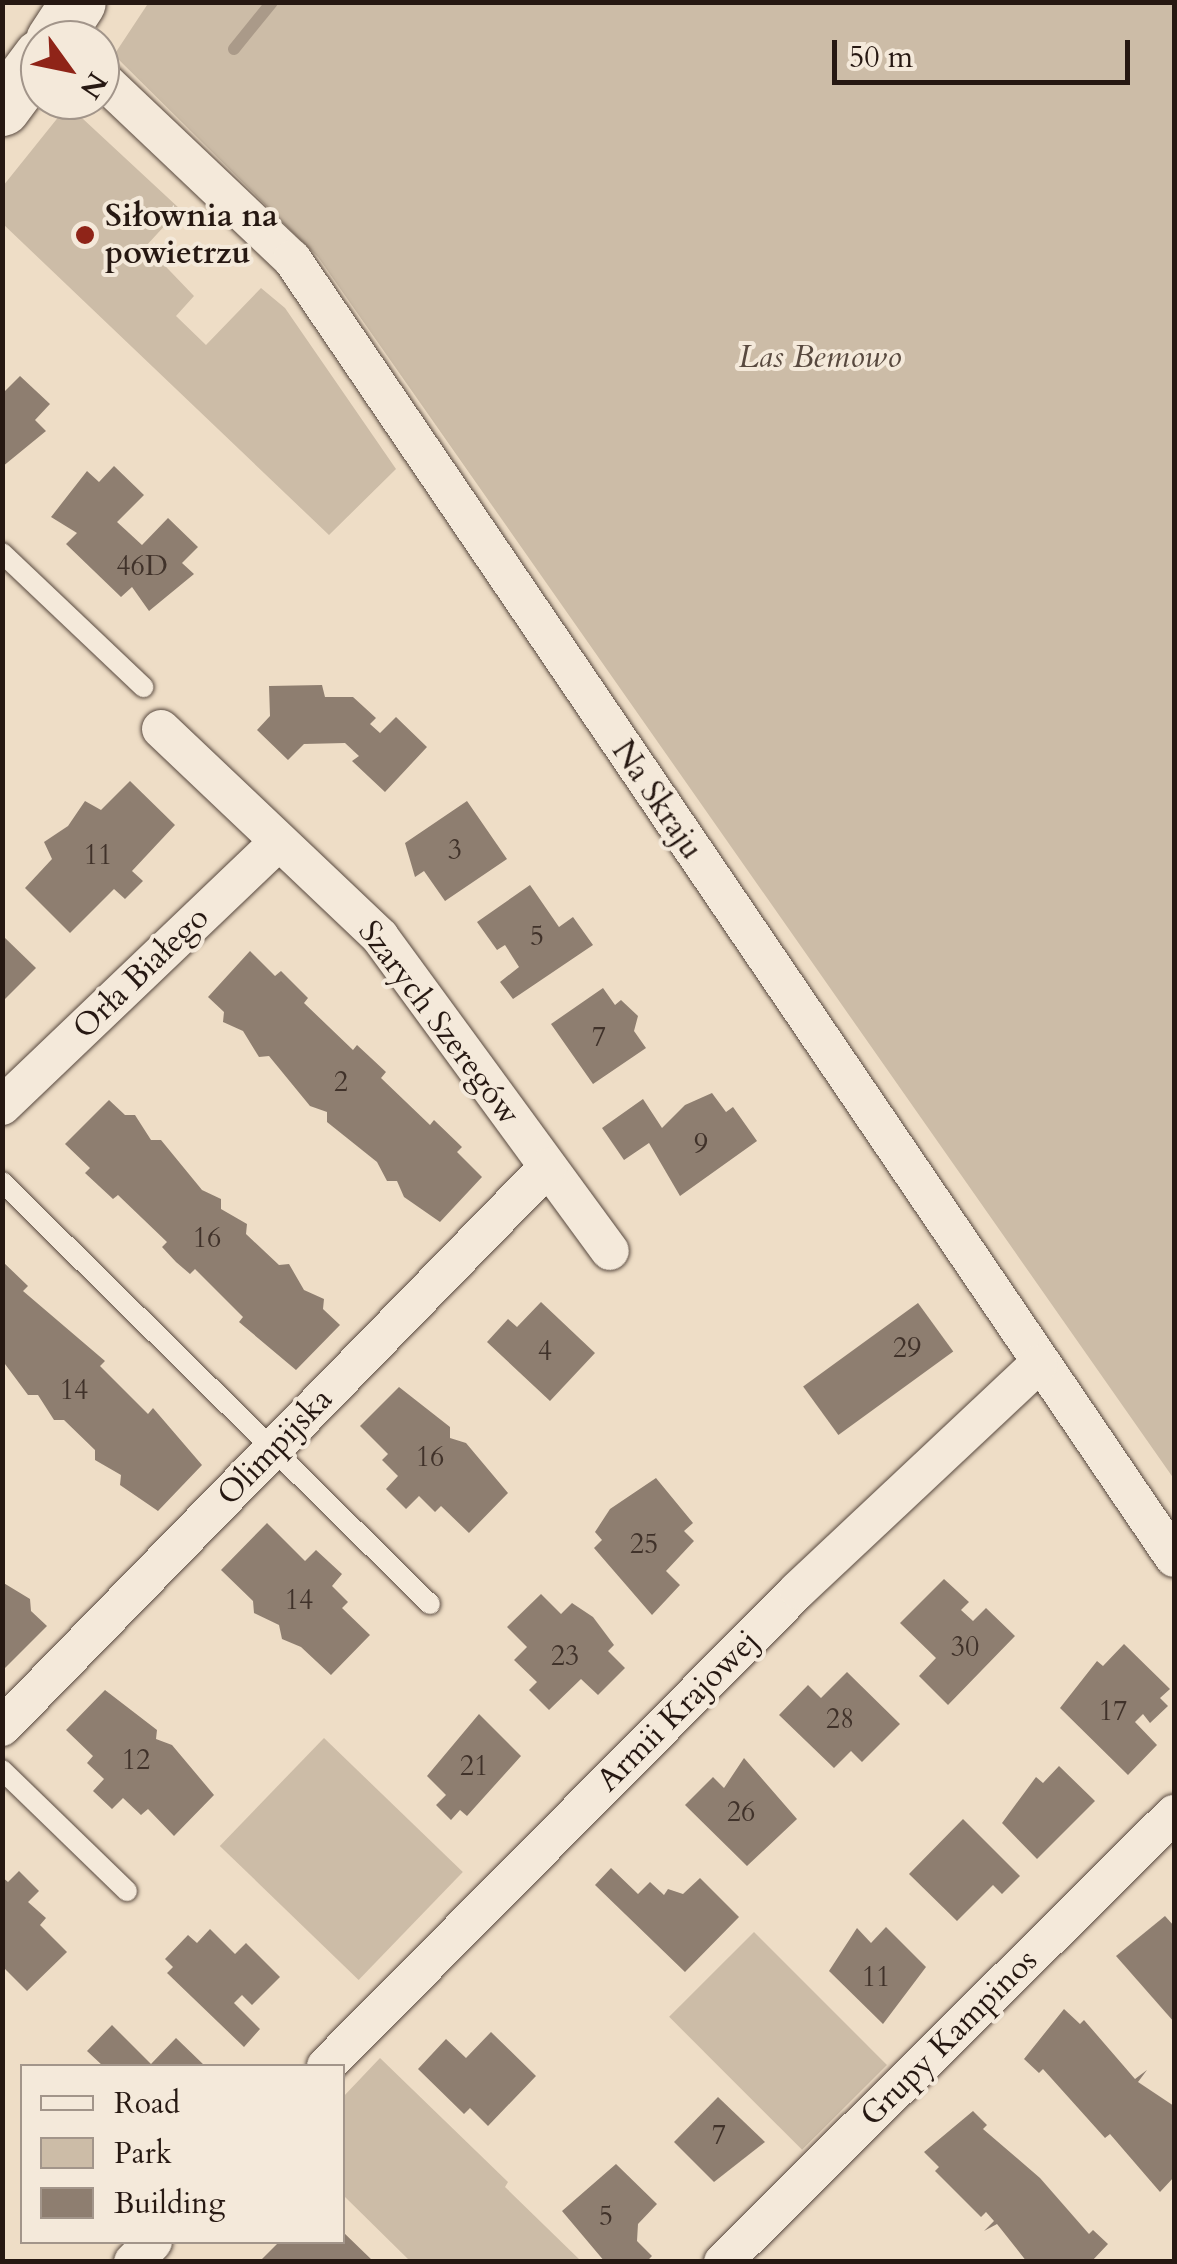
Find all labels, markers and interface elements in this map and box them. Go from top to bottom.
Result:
north arrow [20,20,120,120]
scale bar [837,20,1134,82]
text: 50 m [849,37,913,78]
text: N [71,65,116,106]
place label: Siłownia na powietrzu [105,198,278,273]
marker: Siłownia na powietrzu [74,224,96,246]
park label: Las Bemowo [738,338,902,376]
house number: 46D [116,549,168,583]
street label: Na Skraju [603,733,711,867]
house number: 3 [448,833,462,867]
house number: 11 [84,838,112,872]
street label: Orła Białego [65,899,217,1047]
street label: Szarych Szeregów [350,913,528,1133]
house number: 5 [530,919,544,953]
house number: 7 [592,1020,606,1054]
house number: 2 [334,1065,348,1099]
house number: 9 [694,1127,708,1161]
house number: 16 [193,1221,221,1255]
house number: 29 [893,1331,921,1365]
house number: 4 [538,1334,552,1368]
house number: 14 [60,1373,88,1407]
street label: Olimpijska [210,1380,340,1514]
house number: 16 [416,1440,444,1474]
house number: 25 [630,1527,658,1561]
house number: 14 [285,1583,313,1617]
street label: Armii Krajowej [589,1622,767,1800]
house number: 30 [951,1630,979,1664]
house number: 23 [551,1639,579,1673]
house number: 17 [1099,1694,1127,1728]
house number: 28 [826,1702,854,1736]
house number: 12 [122,1743,150,1777]
house number: 21 [460,1749,488,1783]
house number: 26 [727,1795,755,1829]
street label: Grupy Kampinos [853,1942,1045,2134]
house number: 11 [862,1960,890,1994]
legend [20,2064,345,2244]
text: Road [114,2083,180,2124]
house number: 7 [712,2118,726,2152]
text: Park [114,2133,172,2174]
text: Building [114,2183,225,2224]
house number: 5 [599,2199,613,2233]

